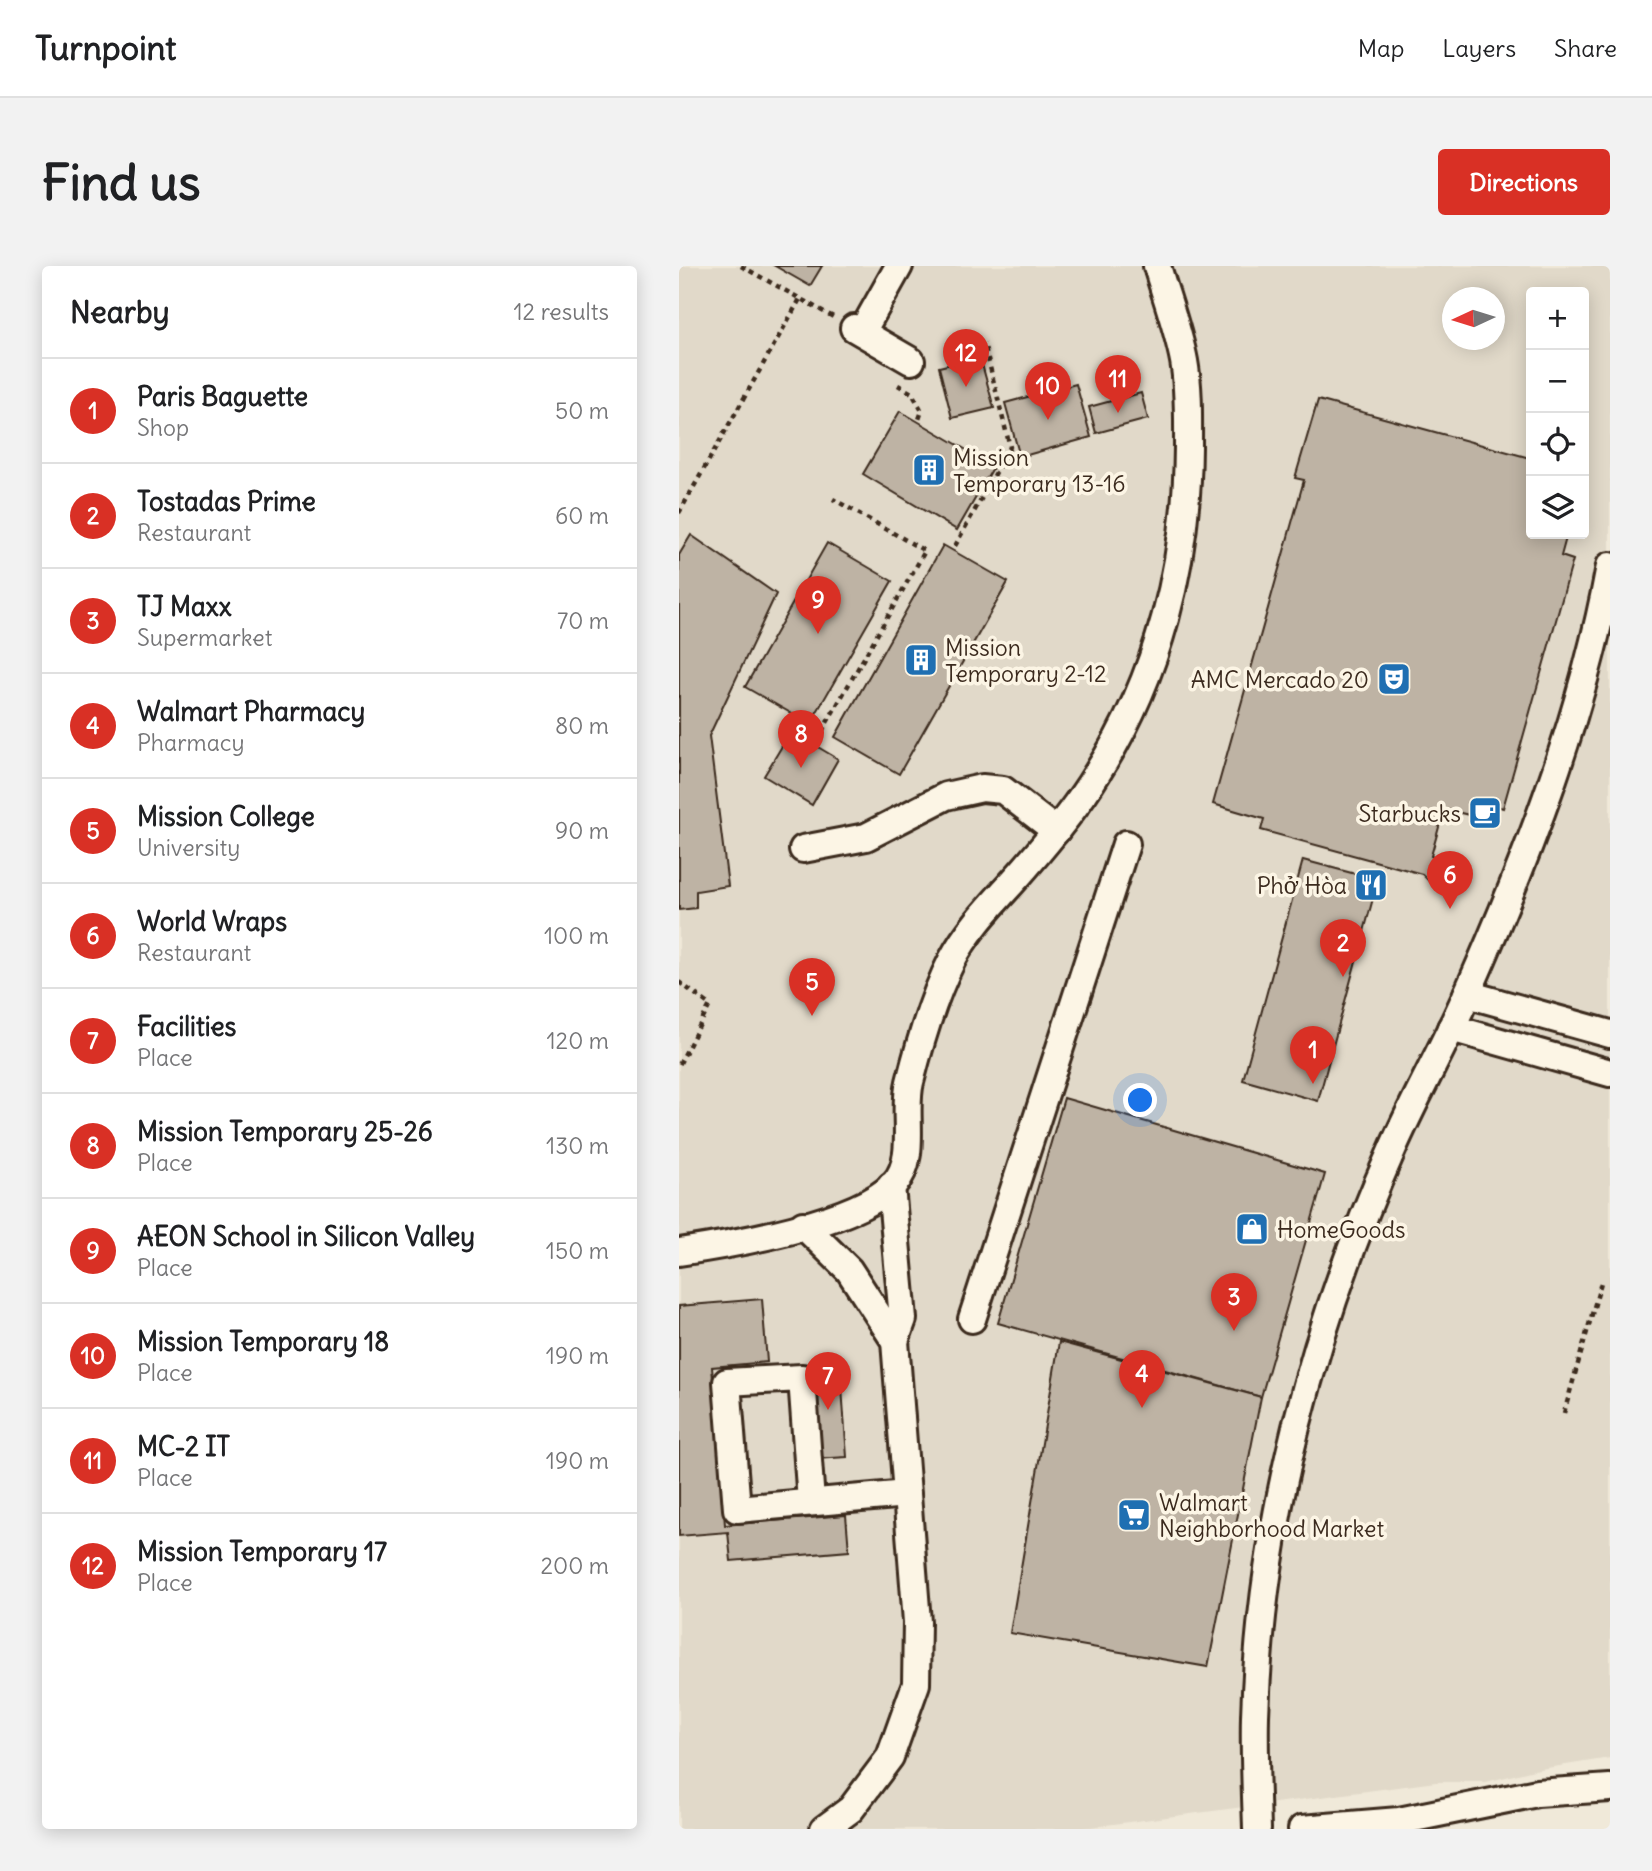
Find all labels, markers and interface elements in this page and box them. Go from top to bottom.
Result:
text: Turnpoint [35,27,176,69]
text: Map [1358,33,1404,63]
text: Layers [1442,33,1516,63]
text: Share [1554,33,1617,63]
button: Directions [1438,149,1610,215]
text: Find us [42,152,200,213]
north arrow [1442,287,1505,350]
map controls [1526,287,1589,539]
button: + [1526,287,1589,350]
text: Nearby [70,293,170,331]
text: 12 results [513,297,609,326]
pin: 12 [943,329,989,387]
button: − [1526,350,1589,413]
pin: 11 [1095,355,1141,413]
pin: 10 [1025,362,1071,420]
text: Paris Baguette [137,380,308,413]
text: 1 [88,396,98,425]
text: 50 m [555,396,609,425]
text: Shop [137,413,189,442]
button: locate [1526,413,1589,476]
place label: Mission Temporary 13-16 [953,443,1126,498]
building icon: Mission Temporary 13-16 [910,451,948,489]
button: layers [1526,476,1589,539]
text: Tostadas Prime [137,485,316,518]
text: 2 [87,501,99,530]
text: 60 m [555,501,609,530]
text: Restaurant [137,518,251,547]
pin: 9 [795,576,841,634]
text: TJ Maxx [137,590,231,623]
text: 3 [86,606,100,635]
text: 70 m [557,606,609,635]
text: Supermarket [137,623,273,652]
place label: Mission Temporary 2-12 [945,633,1107,688]
building icon: Mission Temporary 2-12 [902,641,940,679]
theatre icon: AMC Mercado 20 [1375,660,1413,698]
place label: AMC Mercado 20 [1191,665,1369,694]
text: Walmart Pharmacy [137,695,365,728]
pin: 8 [778,710,824,768]
text: 4 [86,711,100,740]
text: 80 m [555,711,609,740]
text: Pharmacy [137,728,245,757]
cafe icon: Starbucks [1466,794,1504,832]
place label: Starbucks [1358,799,1461,828]
text: Mission College [137,800,315,833]
text: 5 [86,816,100,845]
text: 90 m [555,816,609,845]
text: University [137,833,240,862]
pin: 6 [1427,851,1473,909]
restaurant icon: Phở Hòa [1352,866,1390,904]
place label: Phở Hòa [1257,871,1347,900]
text: World Wraps [137,905,287,938]
pin: 2 [1320,919,1366,977]
text: 6 [86,921,100,950]
text: 100 m [544,921,609,950]
text: Restaurant [137,938,251,967]
pin: 5 [789,958,835,1016]
text: Facilities [137,1010,236,1043]
text: 7 [87,1026,99,1055]
text: 120 m [546,1026,609,1055]
pin: 1 [1290,1026,1336,1084]
text: Place [137,1043,193,1072]
your location [1123,1083,1157,1117]
text: Mission Temporary 25-26 [137,1115,433,1148]
text: 8 [86,1131,100,1160]
text: 130 m [546,1131,609,1160]
text: Place [137,1148,193,1177]
shop icon: HomeGoods [1233,1210,1271,1248]
place label: HomeGoods [1277,1215,1405,1244]
text: AEON School in Silicon Valley [137,1220,475,1253]
text: 9 [86,1236,100,1265]
text: 150 m [546,1236,609,1265]
text: Place [137,1253,193,1282]
pin: 3 [1211,1273,1257,1331]
text: Mission Temporary 18 [137,1325,389,1358]
text: 10 [81,1341,105,1370]
text: 190 m [546,1341,609,1370]
pin: 4 [1119,1350,1165,1408]
pin: 7 [805,1352,851,1410]
text: Place [137,1358,193,1387]
text: MC-2 IT [137,1430,230,1463]
text: 11 [84,1446,102,1475]
text: 190 m [546,1446,609,1475]
text: Place [137,1463,193,1492]
place label: Walmart Neighborhood Market [1159,1488,1384,1543]
supermarket icon: Walmart Neighborhood Market [1115,1496,1153,1534]
text: Mission Temporary 17 [137,1535,387,1568]
text: 12 [82,1551,104,1580]
text: 200 m [540,1551,609,1580]
text: Place [137,1568,193,1597]

